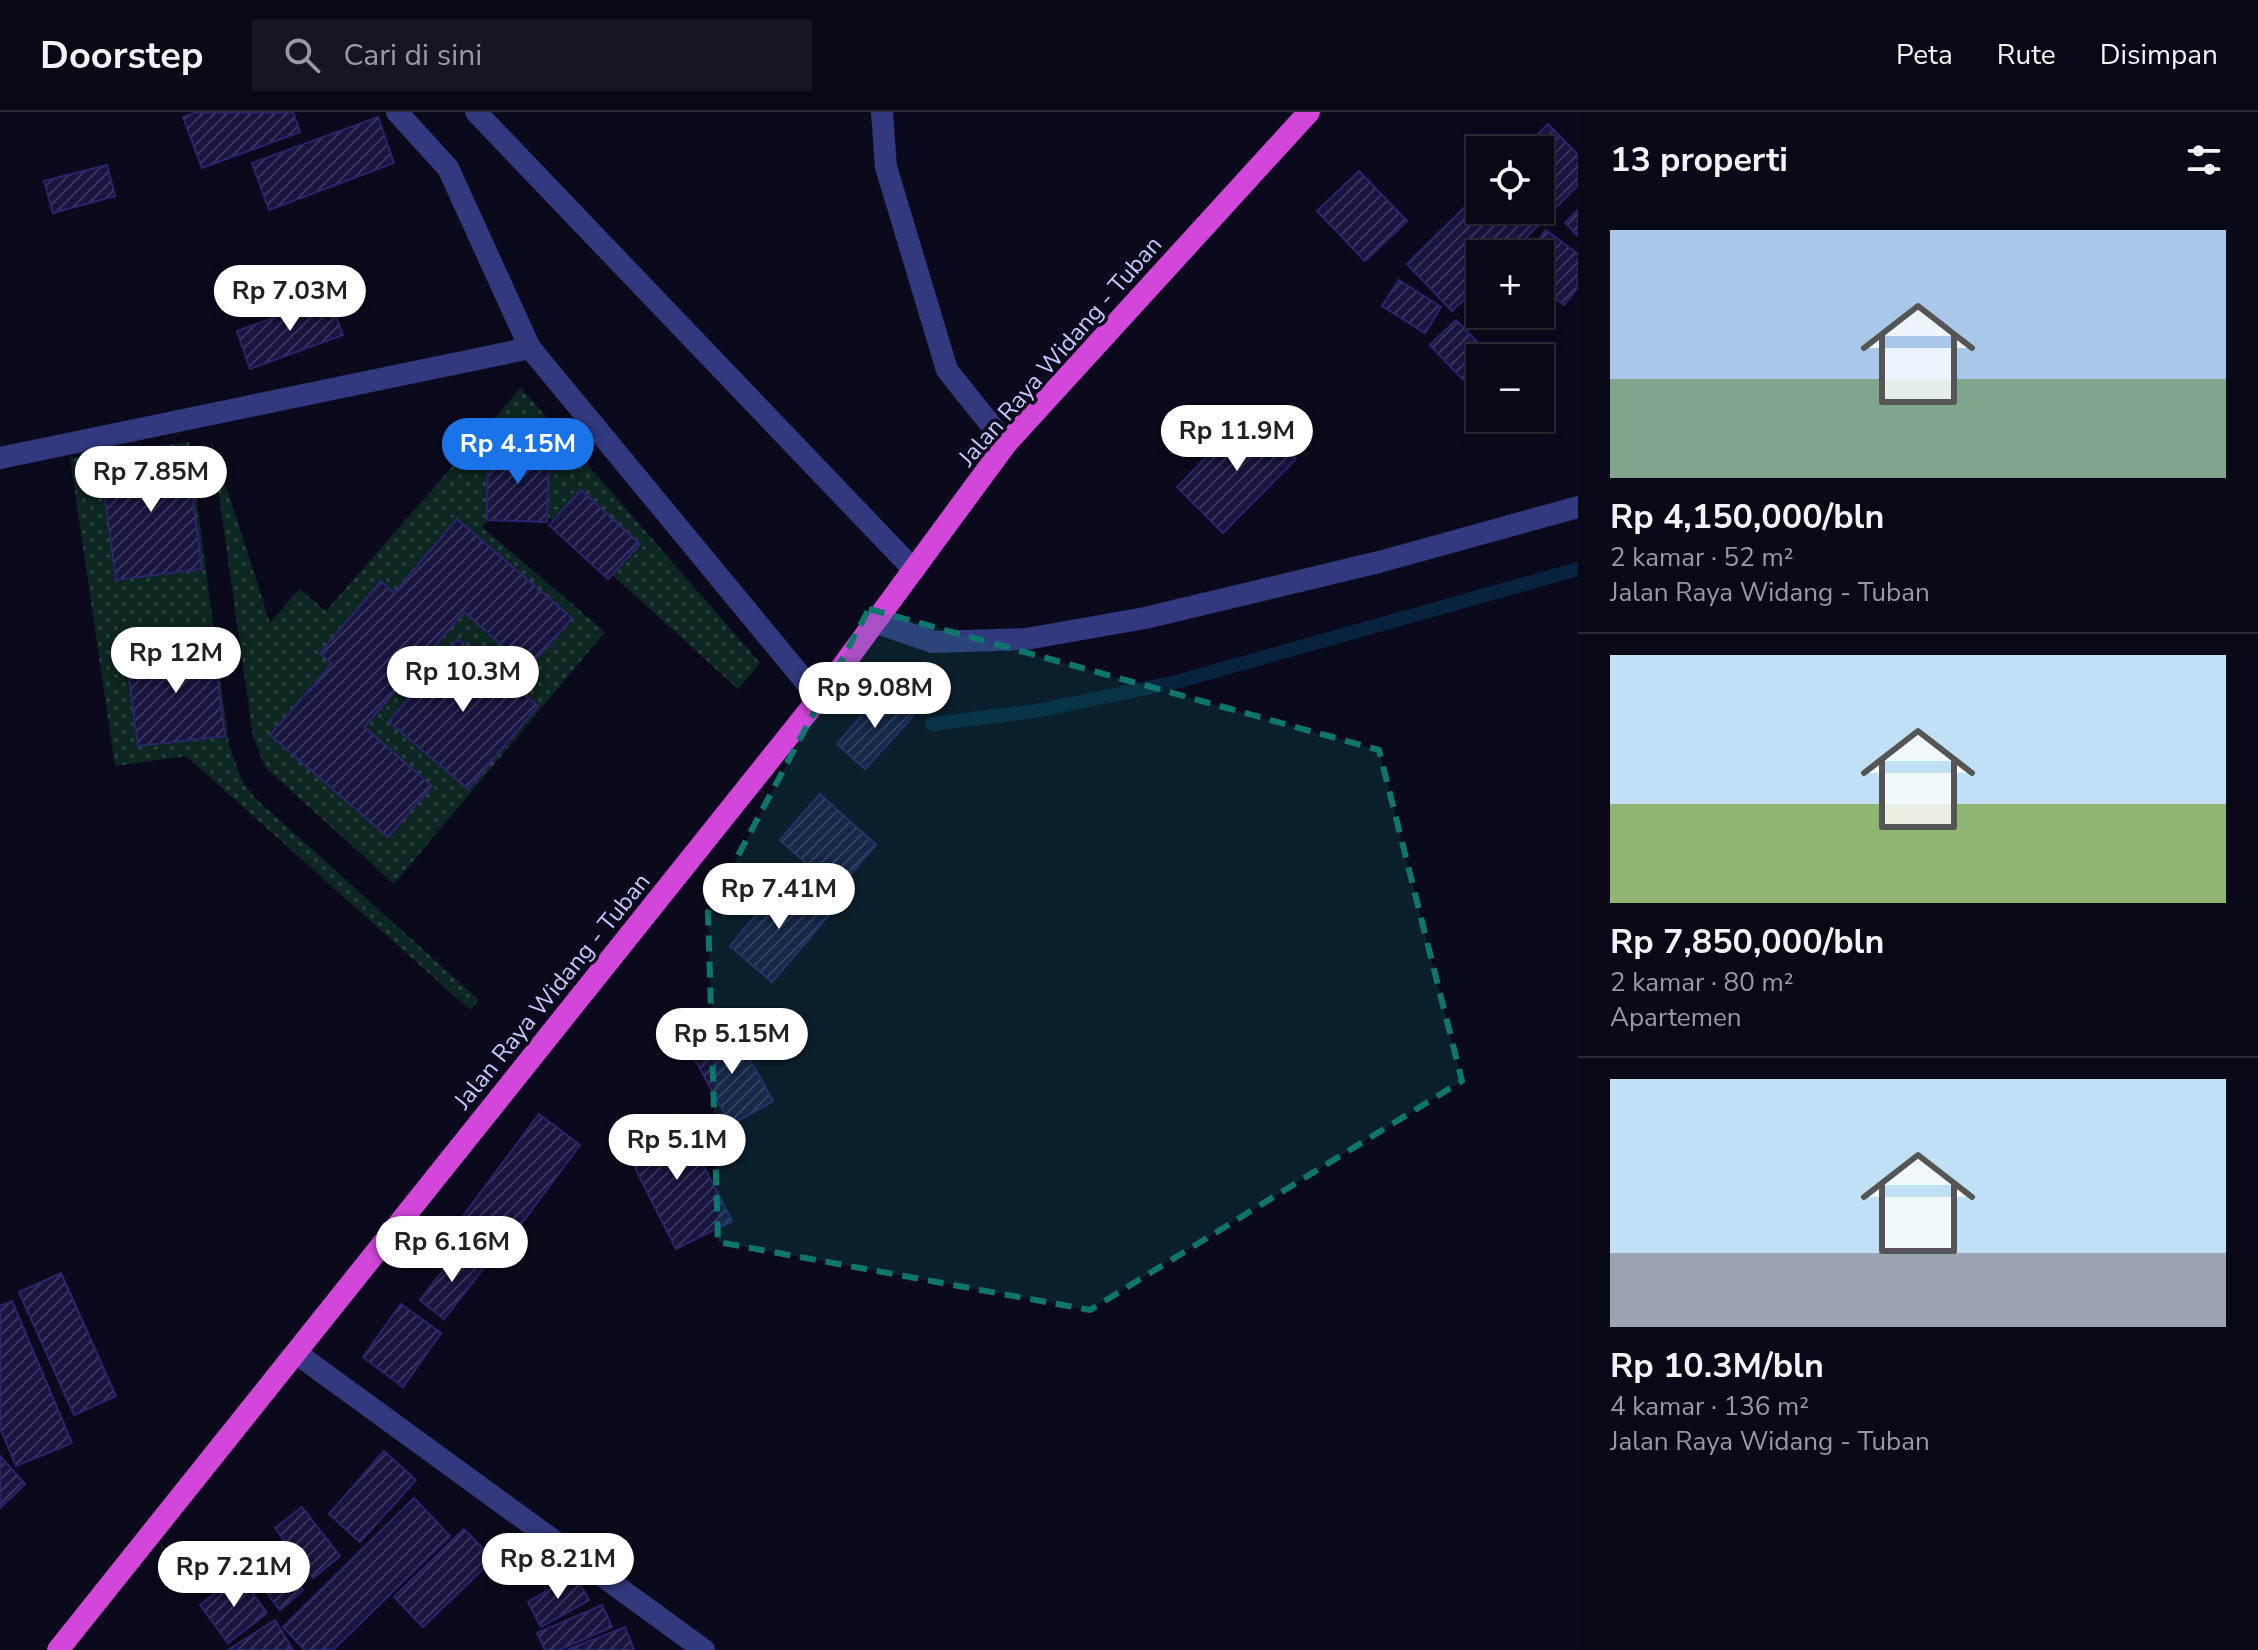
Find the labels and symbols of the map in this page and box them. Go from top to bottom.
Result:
street label: Jalan Raya Widang - Tuban [950,229,1169,474]
pin: Rp 7.03M [207,265,373,333]
pin: Rp 11.9M [1154,405,1320,473]
pin: Rp 4.15M [435,418,601,486]
pin: Rp 7.85M [68,446,234,514]
pin: Rp 12M [111,627,241,695]
pin: Rp 10.3M [380,646,546,714]
pin: Rp 9.08M [792,662,958,730]
pin: Rp 7.41M [696,863,862,931]
street label: Jalan Raya Widang - Tuban [446,866,657,1117]
pin: Rp 5.15M [649,1008,815,1076]
pin: Rp 5.1M [603,1114,751,1182]
pin: Rp 6.16M [369,1216,535,1284]
pin: Rp 8.21M [475,1533,641,1601]
pin: Rp 7.21M [151,1541,317,1609]

